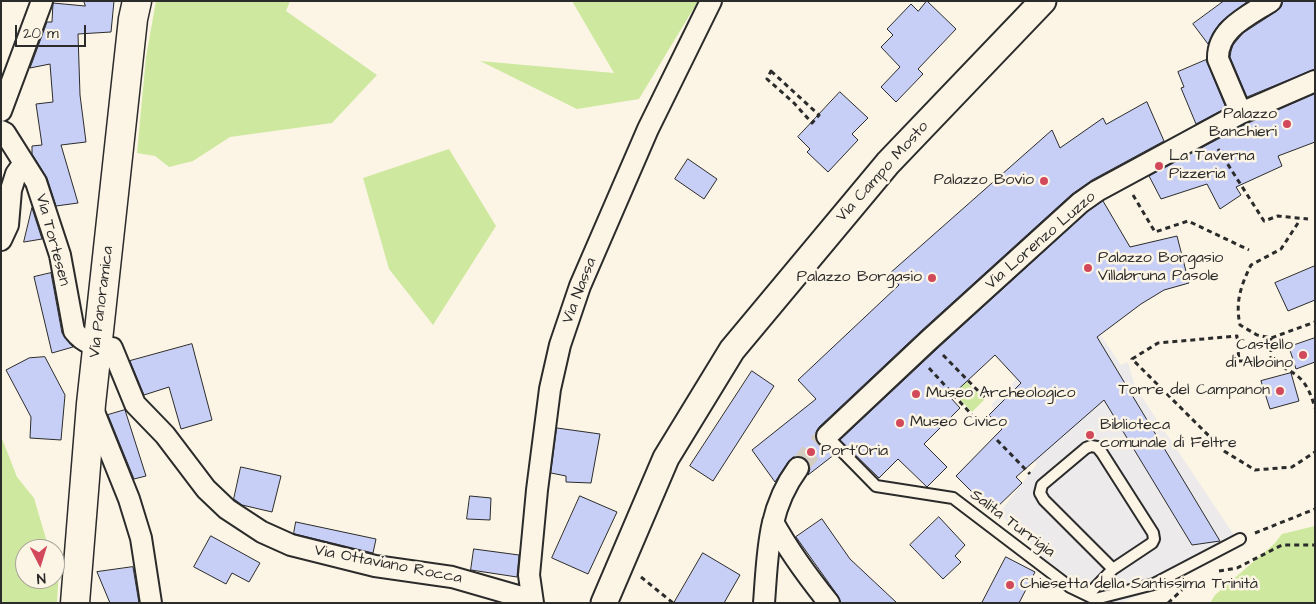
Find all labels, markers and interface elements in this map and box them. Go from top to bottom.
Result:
scale bar [18,15,89,47]
text: 20 m [23,23,59,44]
place label: Palazzo Banchieri [1209,105,1277,143]
street label: Via Campo Mosto [833,118,933,226]
marker: Palazzo Banchieri [1281,118,1293,130]
place label: La Taverna Pizzeria [1169,147,1255,185]
marker: La Taverna Pizzeria [1153,160,1165,172]
place label: Palazzo Bovio [934,171,1034,191]
marker: Palazzo Bovio [1038,175,1050,187]
street label: Via Lorenzo Luzzo [982,188,1100,294]
street label: Via Tortesen [30,192,74,288]
street label: Via Panoramica [86,245,118,359]
place label: Palazzo Borgasio Villabruna Pasole [1098,249,1223,287]
street label: Via Nassa [559,255,601,327]
marker: Palazzo Borgasio Villabruna Pasole [1082,262,1094,274]
place label: Palazzo Borgasio [797,268,922,288]
marker: Palazzo Borgasio [926,272,938,284]
place label: Castello di Alboino [1226,336,1293,374]
marker: Castello di Alboino [1297,349,1309,361]
place label: Torre del Campanon [1119,381,1270,401]
place label: Museo Archeologico [926,384,1076,404]
marker: Torre del Campanon [1274,385,1286,397]
marker: Museo Archeologico [910,388,922,400]
place label: Museo Civico [910,413,1007,433]
place label: Biblioteca comunale di Feltre [1100,416,1237,454]
marker: Museo Civico [894,417,906,429]
marker: Biblioteca comunale di Feltre [1084,429,1096,441]
place label: Port'Oria [821,442,888,462]
marker: Port'Oria [805,446,817,458]
street label: Salita Turrigia [966,486,1058,562]
north arrow [15,539,65,589]
street label: Via Ottaviano Rocca [313,541,463,589]
text: N [36,568,46,588]
place label: Chiesetta della Santissima Trinità [1020,575,1258,595]
marker: Chiesetta della Santissima Trinità [1004,579,1016,591]

